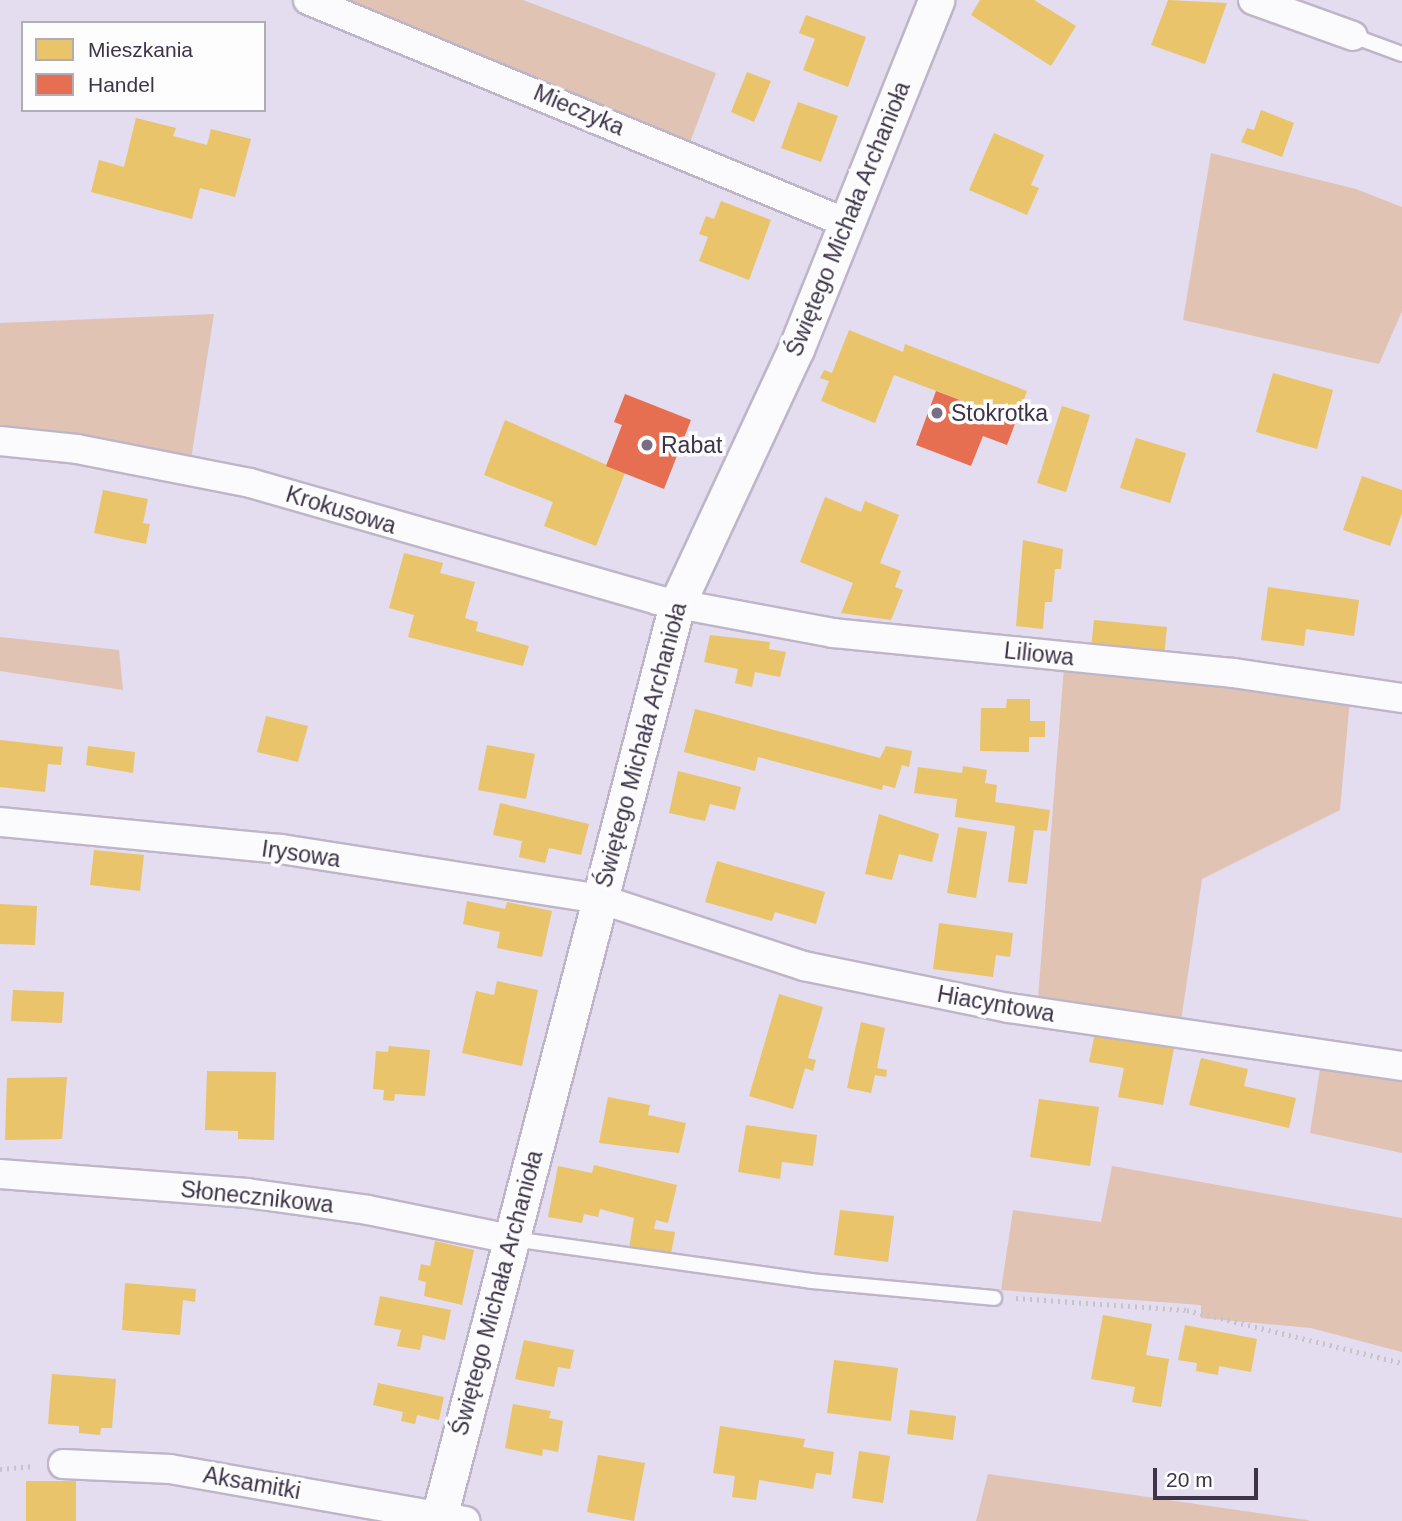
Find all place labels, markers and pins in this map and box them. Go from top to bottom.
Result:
place label: Stokrotka [951,399,1048,427]
marker: Stokrotka [929,405,945,421]
place label: Rabat [661,431,722,459]
marker: Rabat [639,437,655,453]

